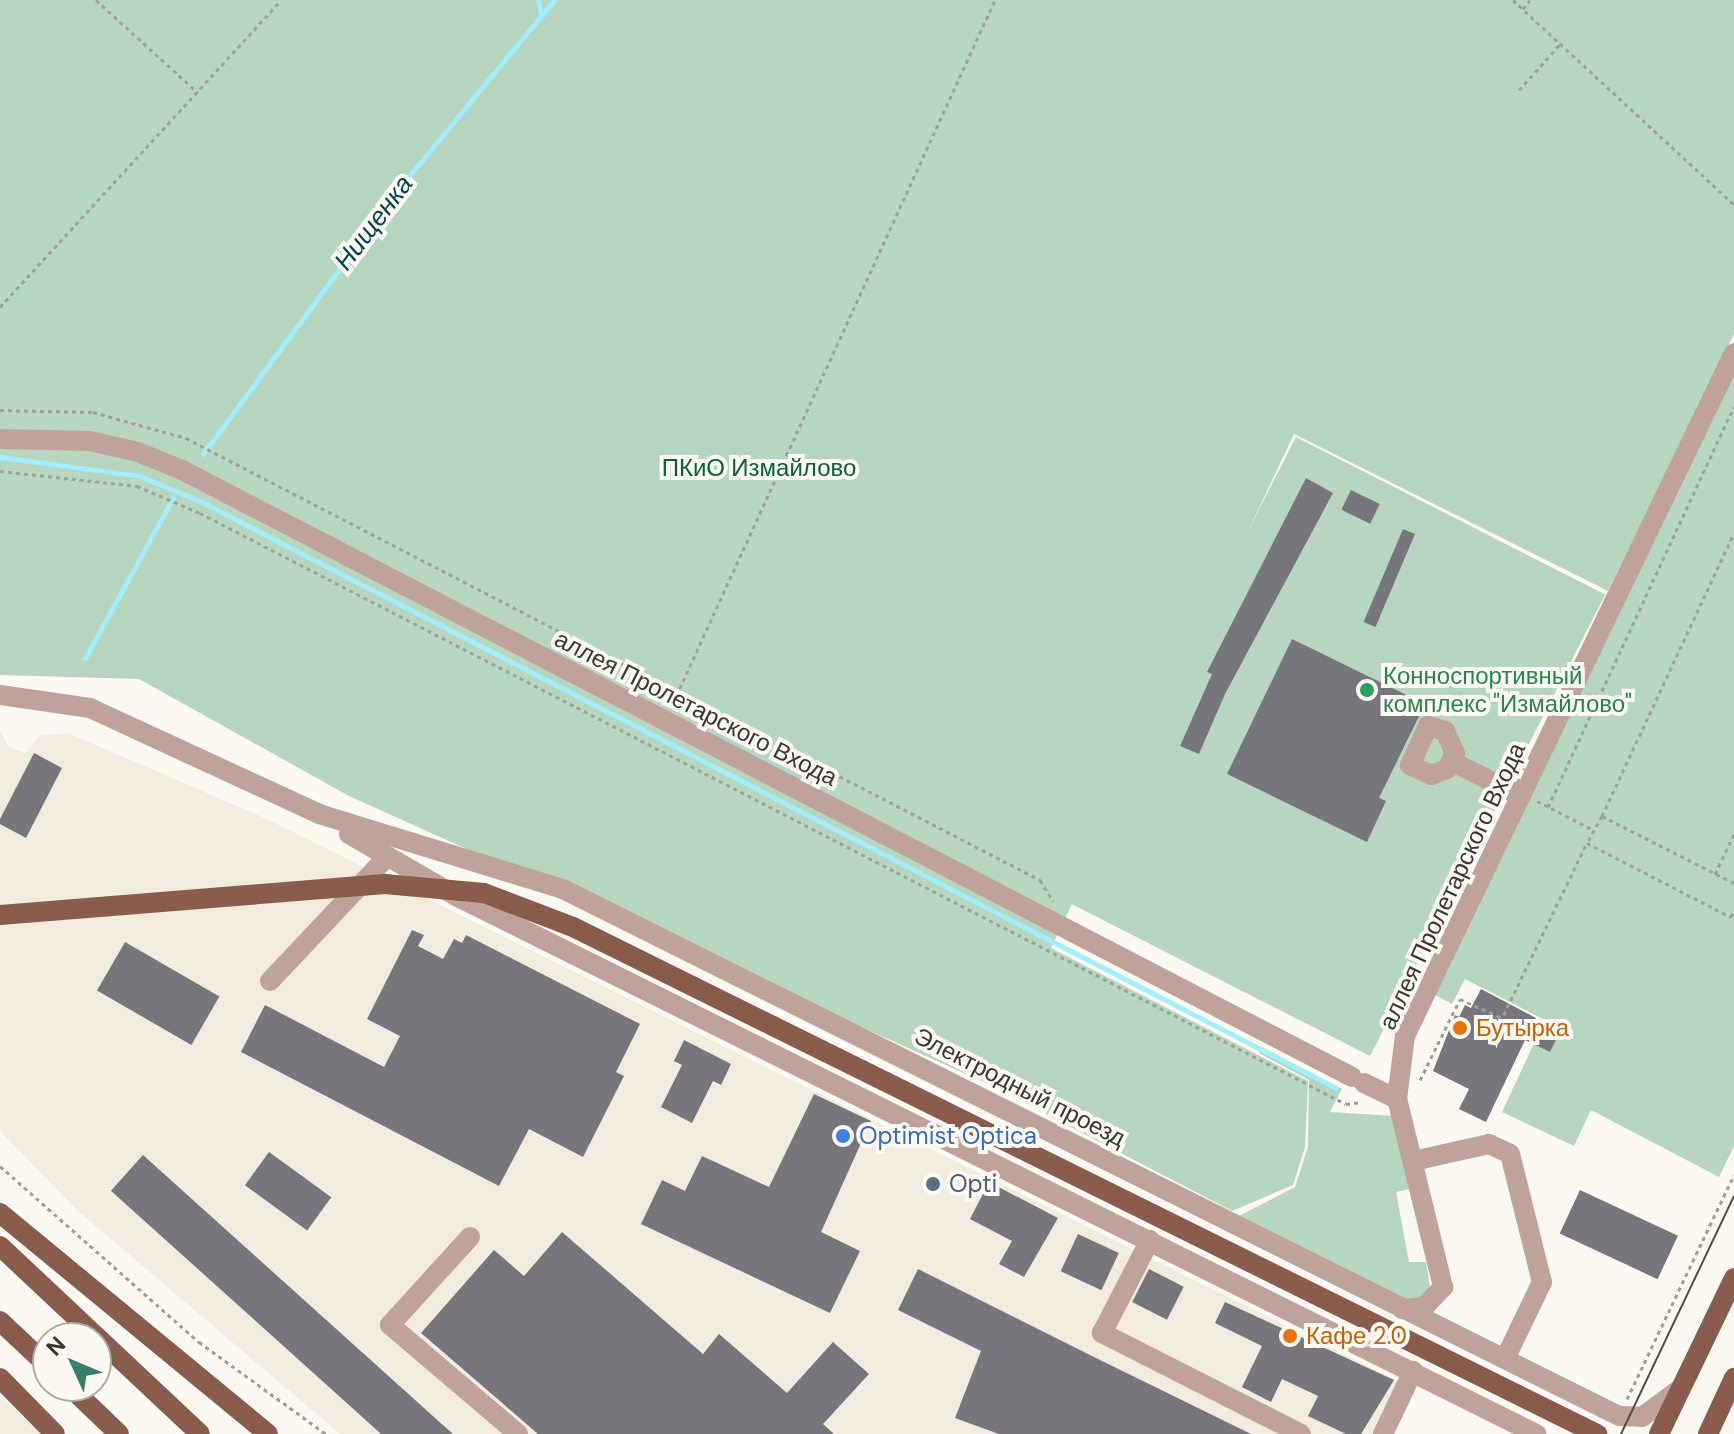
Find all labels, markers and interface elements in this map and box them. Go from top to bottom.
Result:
water label: Нищенка [328,169,420,277]
park label: ПКиО Измайлово [662,454,856,482]
street label: аллея Пролетарского Входа [550,624,842,792]
place label: Конноспортивный комплекс "Измайлово" [1383,662,1632,718]
marker: Конноспортивный комплекс "Измайлово" [1358,681,1376,699]
street label: аллея Пролетарского Входа [1373,738,1531,1034]
place label: Бутырка [1476,1014,1569,1042]
marker: Бутырка [1451,1019,1469,1037]
street label: Электродный проезд [910,1021,1130,1153]
place label: Optimist Optica [859,1122,1037,1150]
marker: Optimist Optica [834,1127,852,1145]
place label: Opti [949,1170,997,1198]
marker: Opti [924,1175,942,1193]
north arrow [32,1322,112,1402]
place label: Кафе 2.0 [1306,1322,1407,1350]
marker: Кафе 2.0 [1281,1327,1299,1345]
text: N [40,1331,72,1362]

